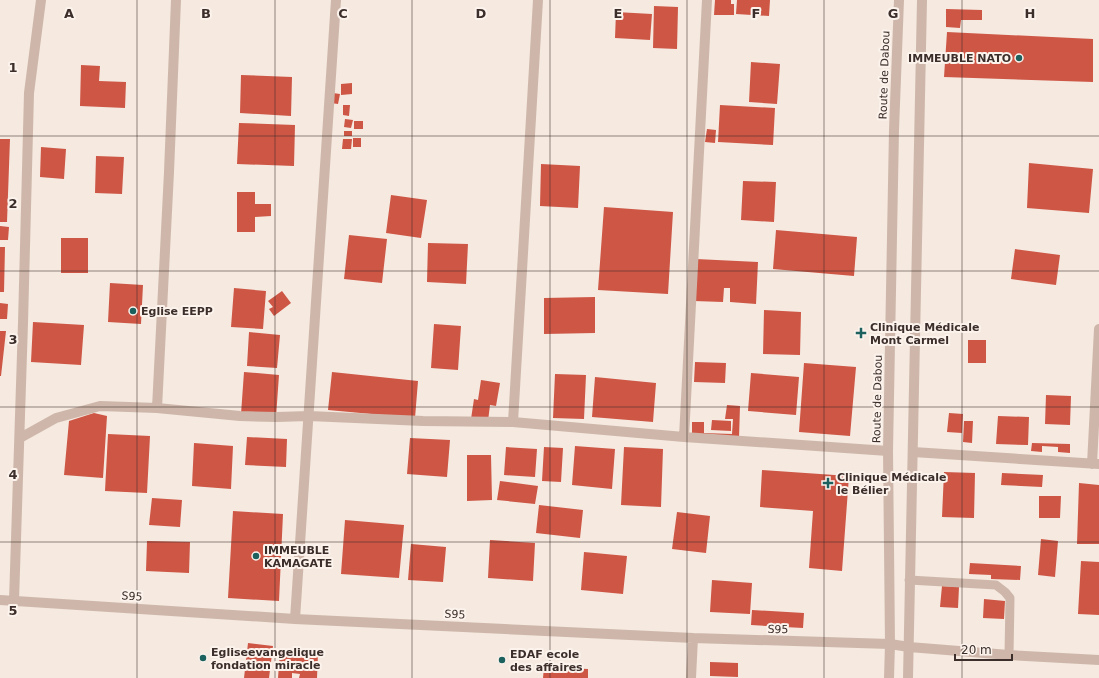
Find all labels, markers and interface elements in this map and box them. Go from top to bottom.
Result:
text: A [64,6,74,21]
text: B [201,6,211,21]
text: C [338,6,348,21]
text: D [476,6,487,21]
text: E [614,6,622,21]
text: F [752,6,760,21]
text: G [888,6,898,21]
text: H [1025,6,1035,21]
street label: Route de Dabou [876,31,893,120]
place label: IMMEUBLE NATO [908,52,1011,65]
marker: IMMEUBLE NATO [1014,53,1024,63]
text: 1 [8,60,18,75]
text: 2 [8,196,18,211]
place label: Eglise EEPP [141,305,213,318]
marker: Eglise EEPP [128,306,138,316]
place label: Clinique Médicale Mont Carmel [870,321,979,347]
marker: Clinique Médicale Mont Carmel [855,327,867,339]
text: 3 [8,332,18,347]
street label: Route de Dabou [870,355,885,443]
text: 4 [8,467,18,482]
place label: Clinique Médicale le Bélier [837,471,946,497]
marker: Clinique Médicale le Bélier [822,477,834,489]
place label: IMMEUBLE KAMAGATE [264,544,332,570]
marker: IMMEUBLE KAMAGATE [251,551,261,561]
street label: S95 [121,589,143,604]
text: 5 [8,603,18,618]
street label: S95 [444,607,466,622]
street label: S95 [767,623,789,636]
scale bar [955,636,1012,662]
text: 20 m [961,643,992,657]
place label: Egliseevangelique fondation miracle [211,646,324,672]
place label: EDAF ecole des affaires [510,648,583,674]
marker: Egliseevangelique fondation miracle [198,653,208,663]
marker: EDAF ecole des affaires [497,655,507,665]

